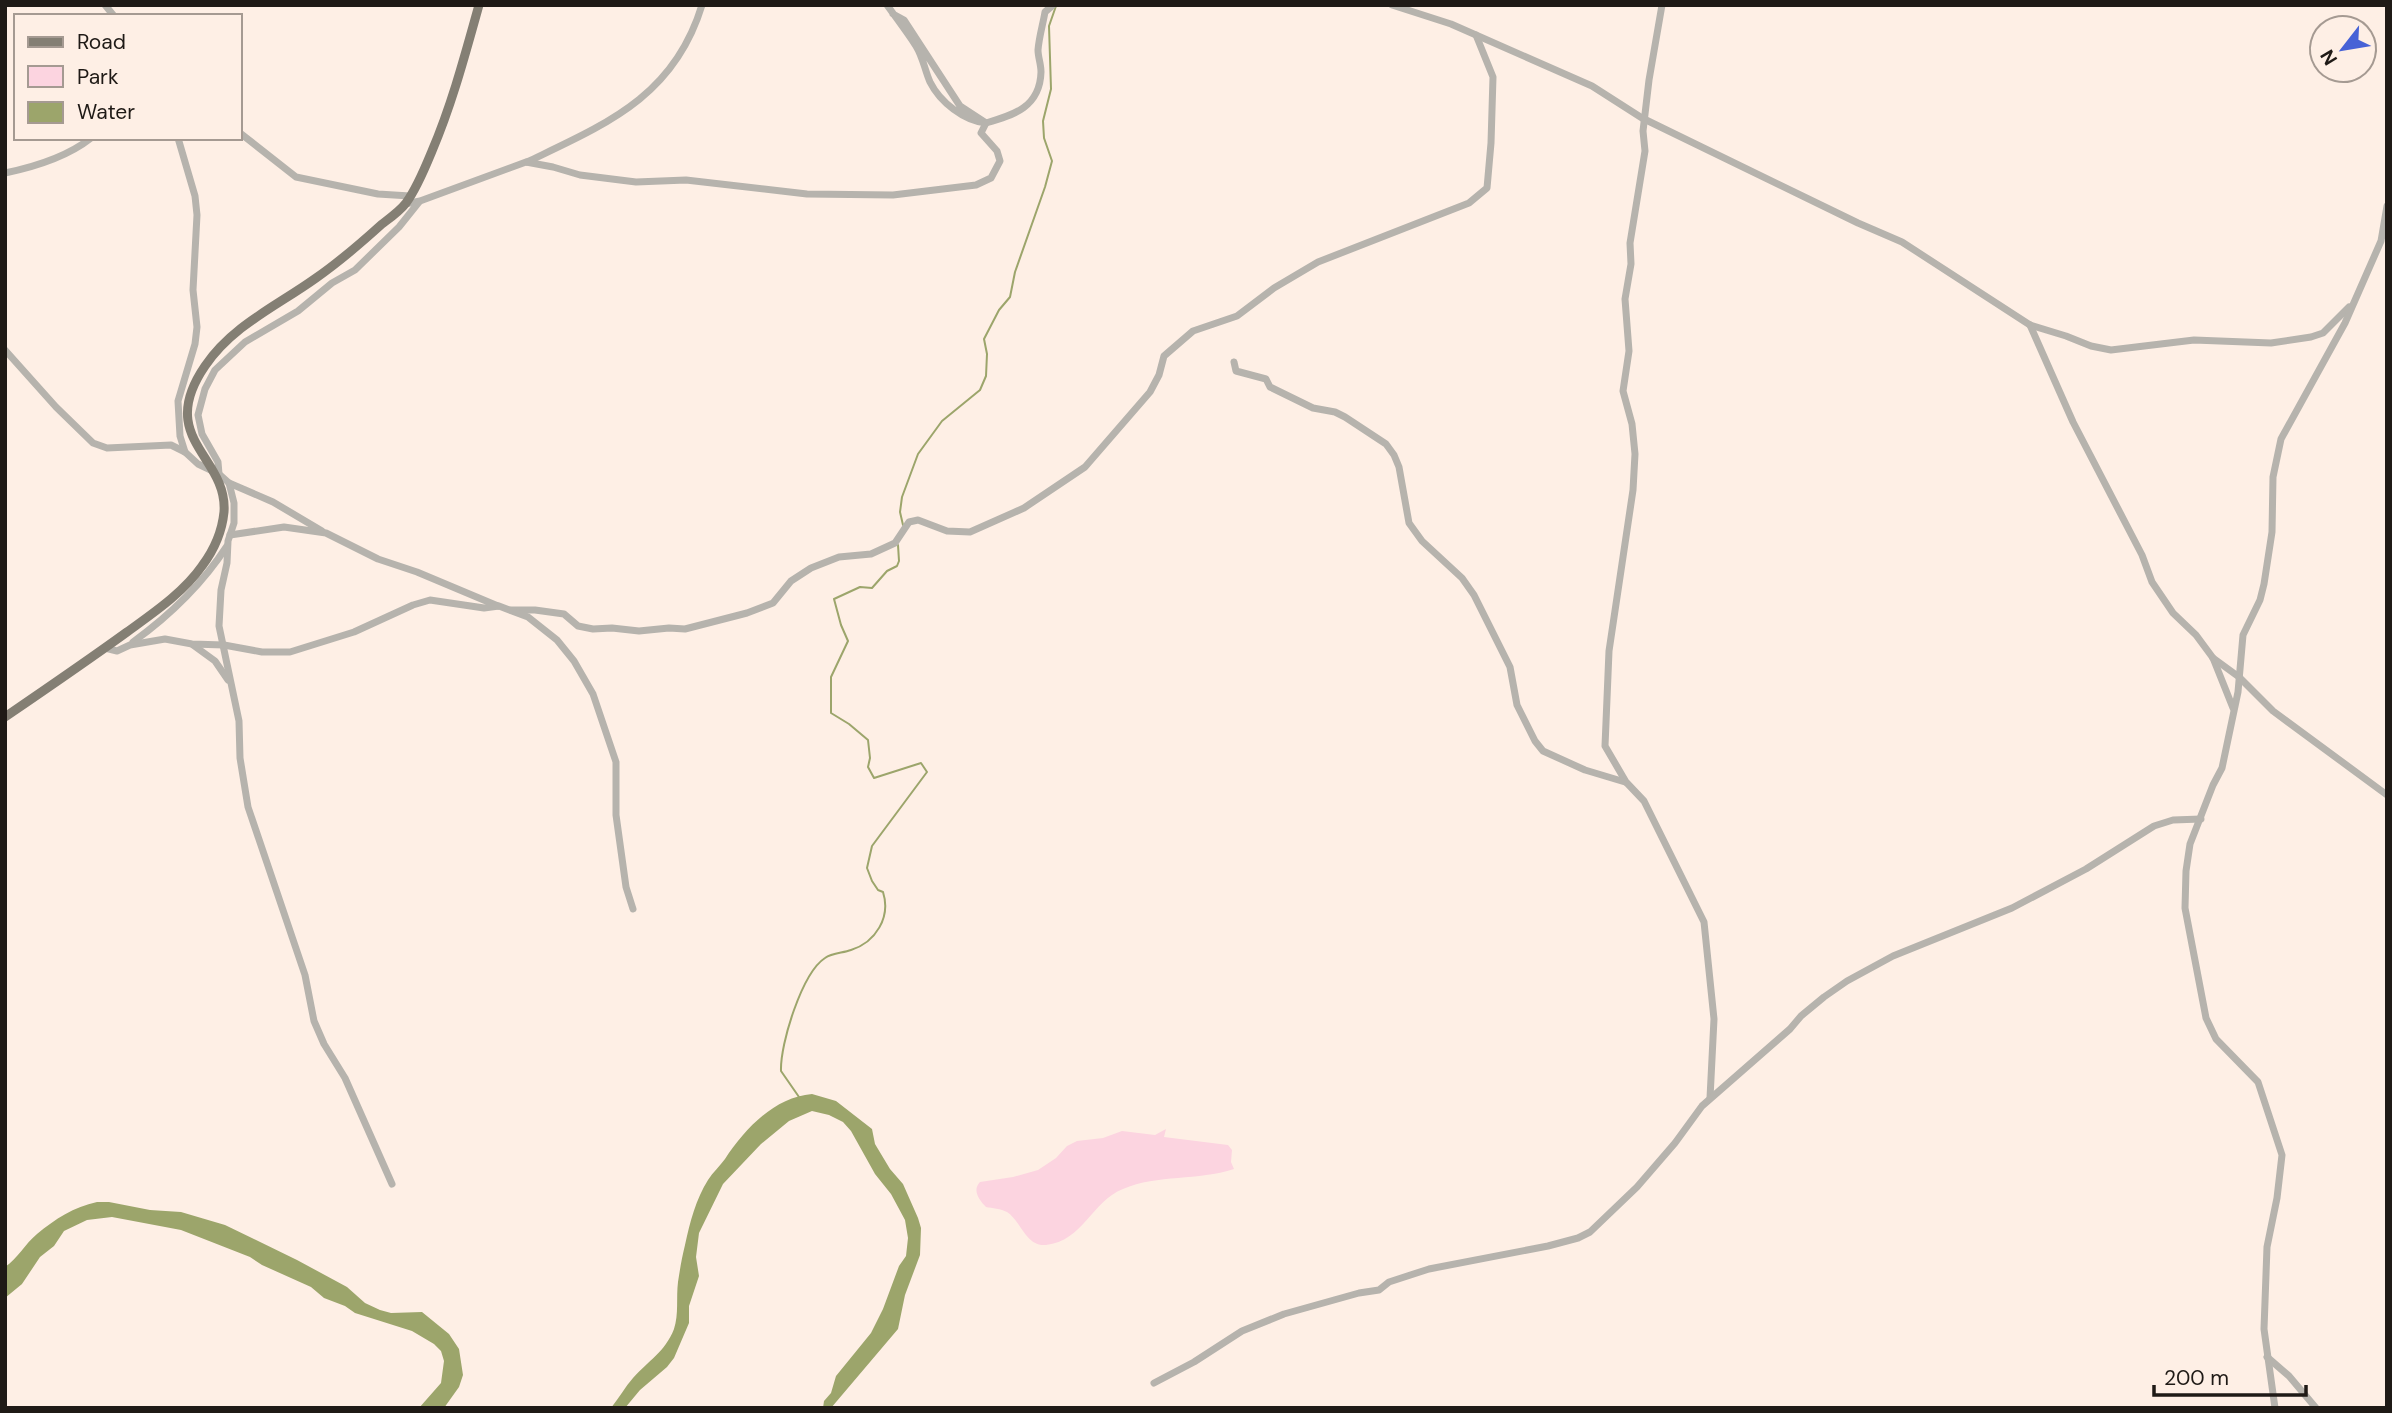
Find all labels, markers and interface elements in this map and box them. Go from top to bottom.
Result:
legend [14,14,242,140]
north arrow [2308,14,2378,84]
text: Road [77,28,126,56]
text: N [2315,45,2343,70]
text: Park [77,63,119,91]
text: Water [77,98,135,126]
scale bar [2154,1354,2306,1398]
text: 200 m [2164,1364,2229,1392]

